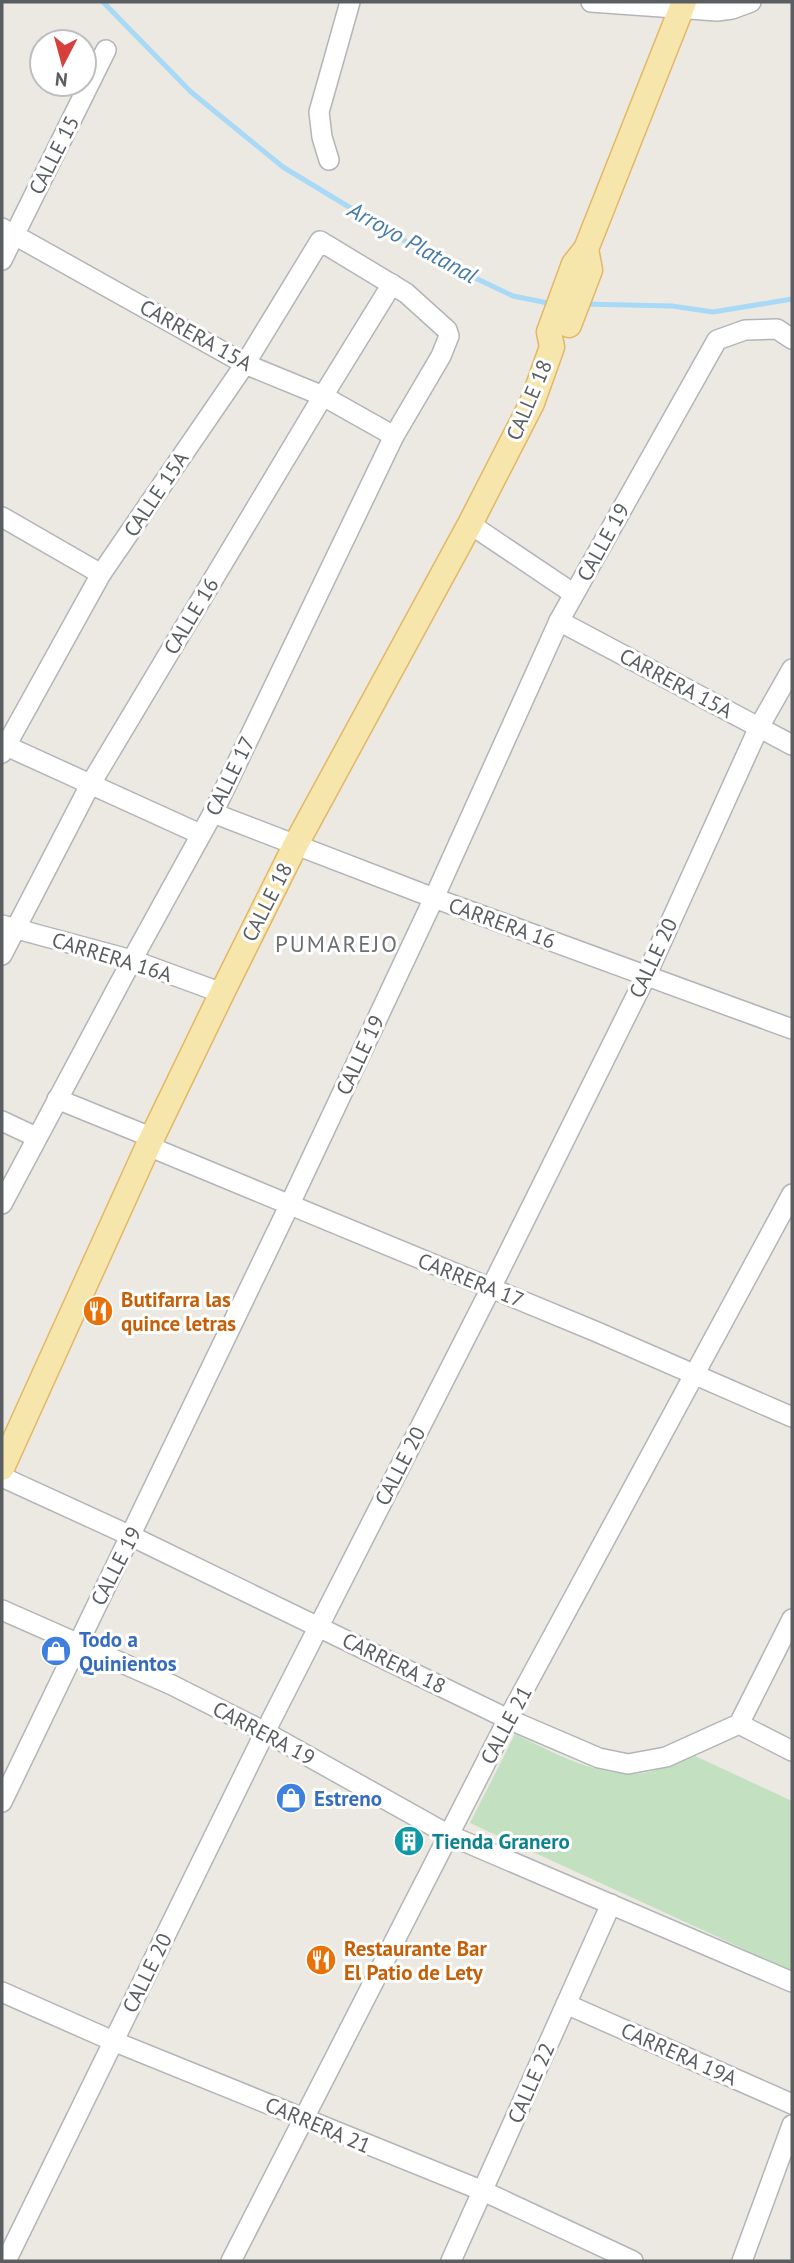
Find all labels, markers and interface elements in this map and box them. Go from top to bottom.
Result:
north arrow [28,28,98,98]
text: N [54,67,69,92]
street label: CALLE 15 [23,111,85,199]
water label: Arroyo Platanal [342,194,483,289]
street label: CARRERA 15A [135,293,257,377]
street label: CALLE 18 [500,356,558,444]
street label: CALLE 15A [118,445,195,542]
street label: CALLE 19 [571,498,635,586]
street label: CALLE 16 [157,573,225,659]
street label: CARRERA 15A [615,642,738,724]
street label: CALLE 17 [199,732,261,820]
street label: CALLE 18 [236,858,298,946]
street label: CARRERA 16 [445,891,559,955]
street label: CALLE 20 [623,914,683,1002]
street label: CARRERA 16A [49,926,176,988]
district label: PUMAREJO [275,929,399,958]
street label: CALLE 19 [330,1011,390,1099]
street label: CARRERA 17 [414,1247,528,1313]
place label: Butifarra las quince letras [121,1286,236,1337]
restaurant icon: Butifarra las quince letras [81,1294,115,1328]
street label: CALLE 20 [369,1422,431,1510]
street label: CALLE 19 [85,1522,147,1610]
place label: Todo a Quinientos [79,1626,177,1677]
street label: CARRERA 18 [338,1626,450,1700]
shop icon: Todo a Quinientos [39,1634,73,1668]
street label: CALLE 21 [474,1681,538,1769]
street label: CARRERA 19 [208,1695,320,1771]
shop icon: Estreno [274,1781,308,1815]
place label: Estreno [314,1785,382,1812]
building icon: Tienda Granero [392,1824,426,1858]
place label: Tienda Granero [432,1828,570,1855]
street label: CALLE 20 [116,1929,178,2017]
place label: Restaurante Bar El Patio de Lety [344,1935,487,1986]
restaurant icon: Restaurante Bar El Patio de Lety [304,1943,338,1977]
street label: CARRERA 19A [617,2016,742,2092]
street label: CALLE 22 [501,2039,561,2127]
street label: CARRERA 21 [261,2091,375,2159]

